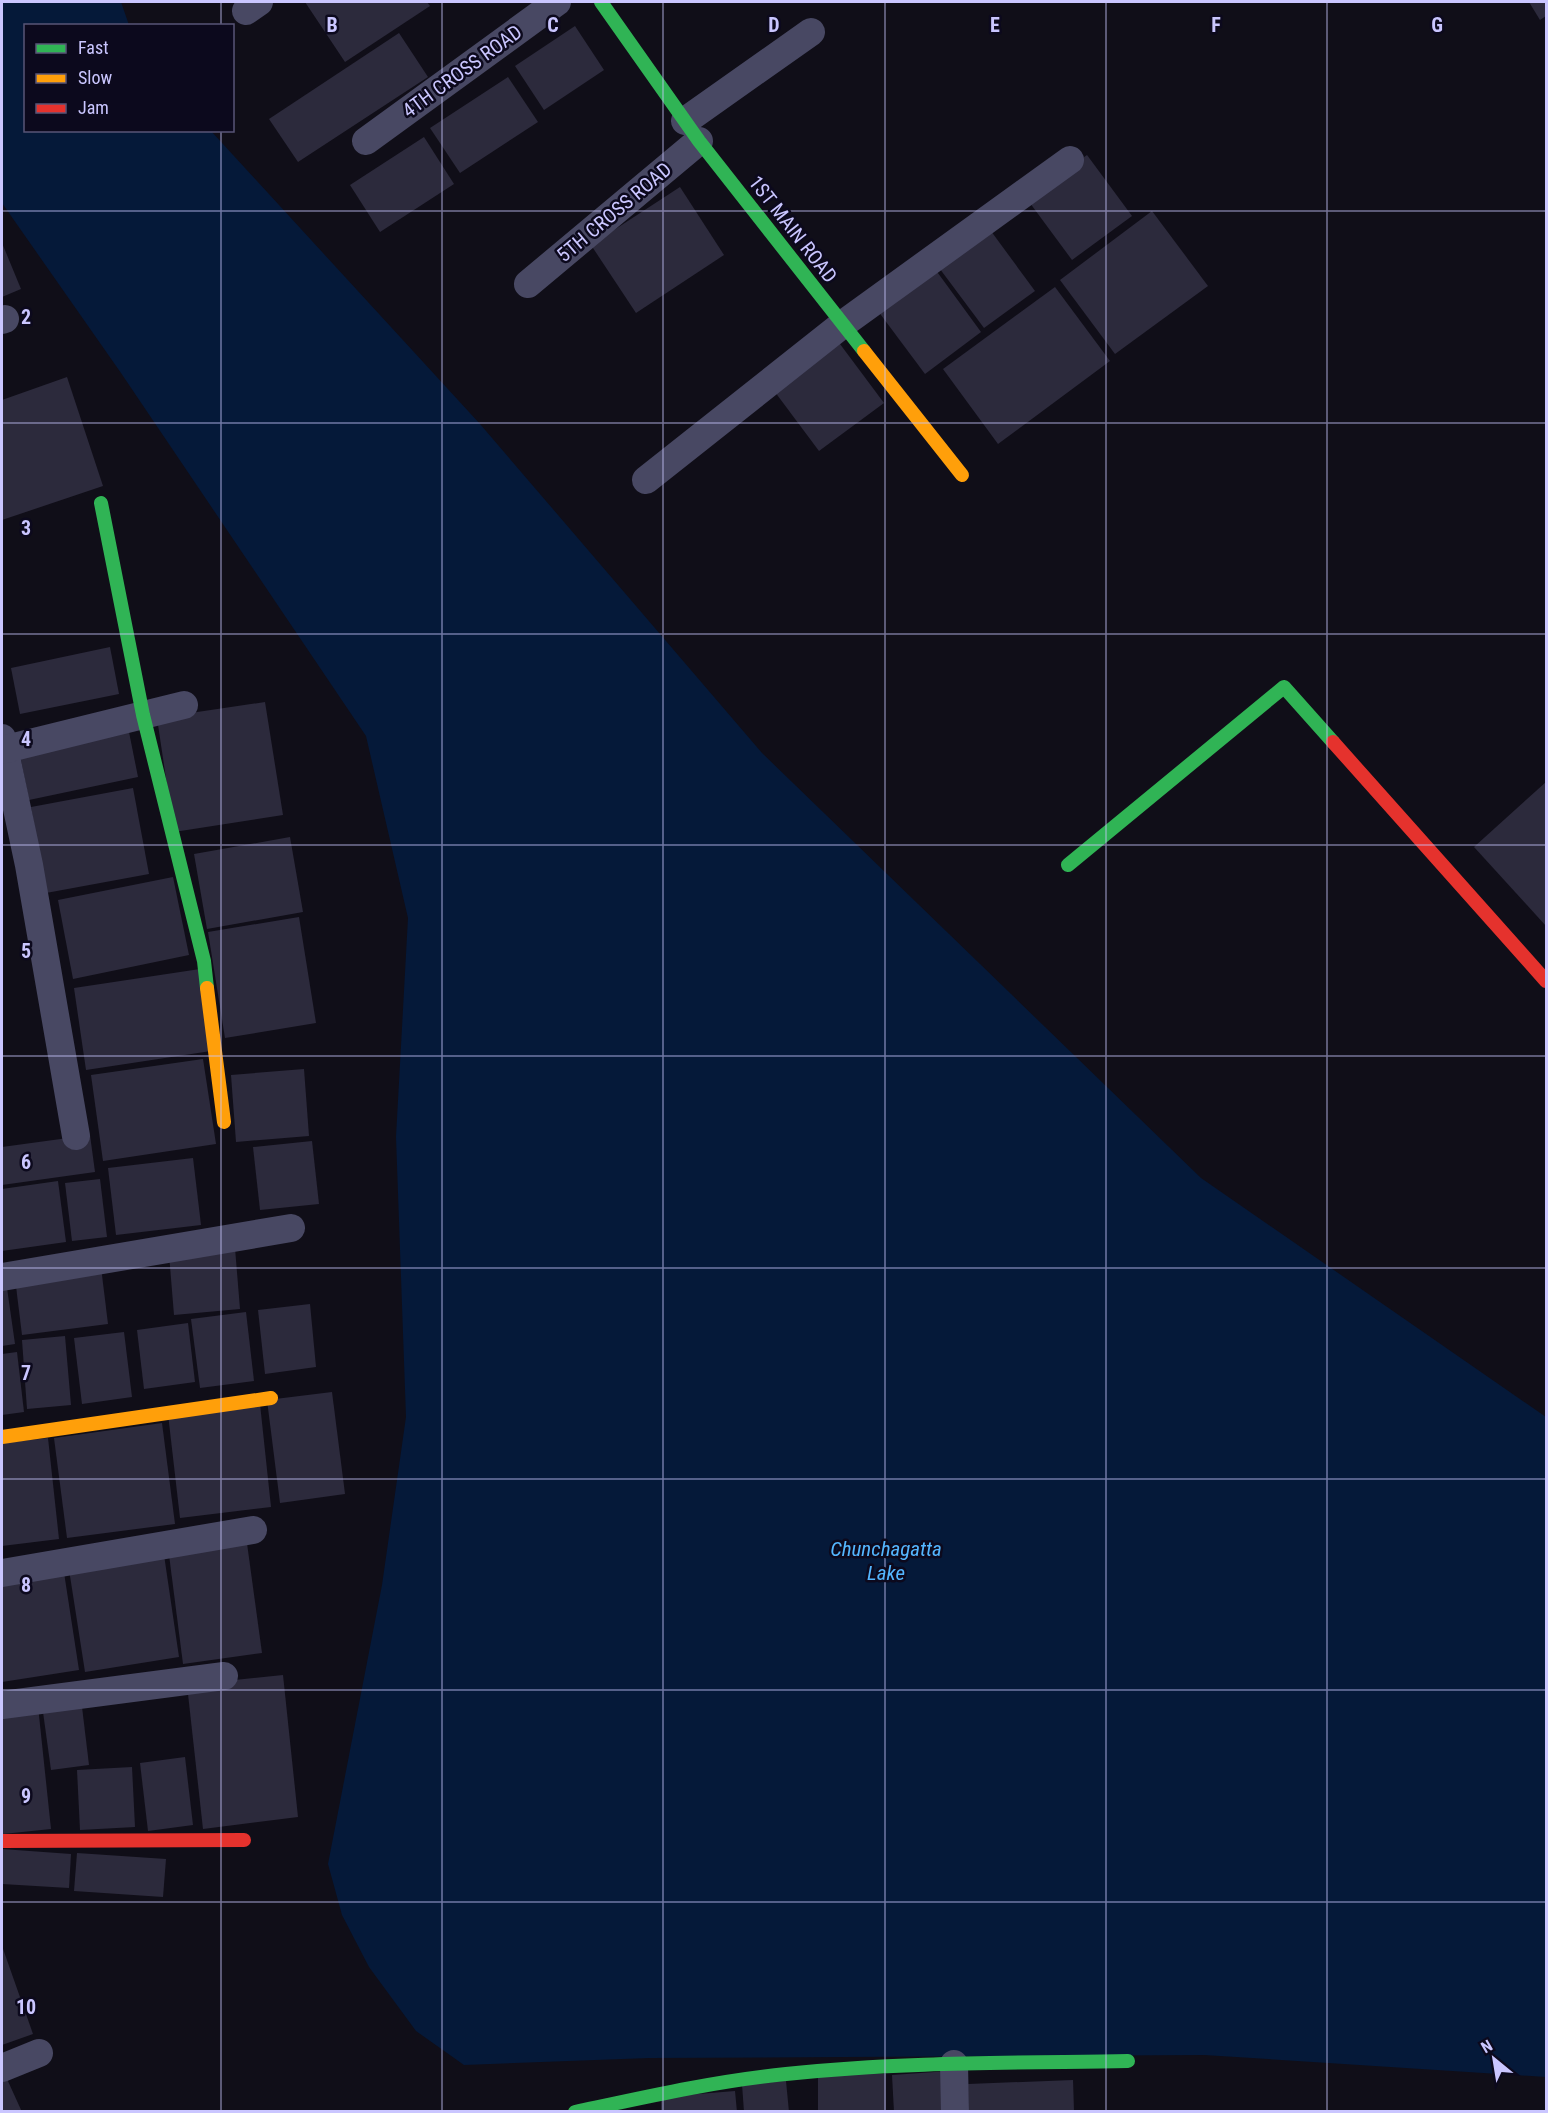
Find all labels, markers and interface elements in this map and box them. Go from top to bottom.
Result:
text: B [326,13,338,37]
text: C [547,13,559,37]
text: D [768,13,780,37]
text: E [990,13,1000,37]
text: F [1211,13,1221,37]
text: G [1431,13,1443,37]
street label: 4TH CROSS ROAD [398,20,526,122]
legend [24,24,234,132]
text: Fast [78,37,109,58]
text: Slow [78,67,113,88]
text: Jam [78,97,109,118]
street label: 5TH CROSS ROAD [552,157,676,267]
street label: 1ST MAIN ROAD [744,171,842,287]
text: 2 [21,305,31,329]
text: 3 [21,516,31,540]
text: 4 [21,727,31,751]
text: 5 [21,939,31,963]
text: 6 [21,1150,31,1174]
text: 7 [21,1361,31,1385]
water label: Chunchagatta Lake [830,1537,942,1585]
text: 8 [21,1573,31,1597]
text: 9 [21,1784,31,1808]
text: 10 [16,1995,36,2019]
north arrow [1464,2029,1524,2089]
text: N [1478,2036,1496,2057]

